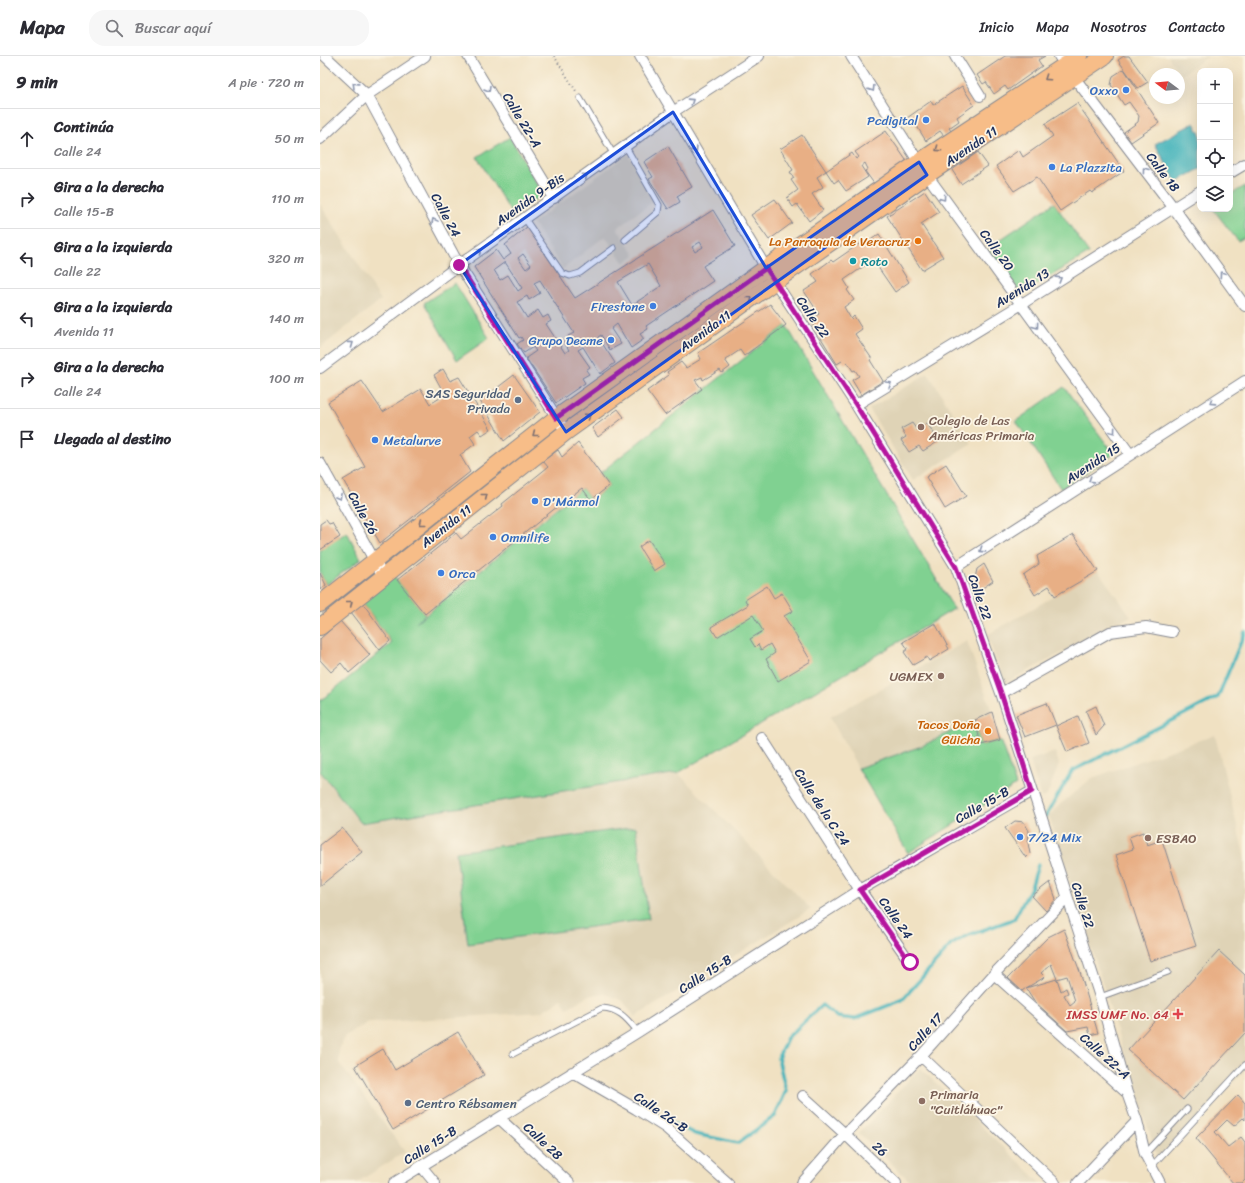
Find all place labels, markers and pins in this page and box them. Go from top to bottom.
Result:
place label: Oxxo [1090,79,1118,102]
marker: Oxxo [1121,85,1131,95]
place label: Pcdigital [867,109,918,132]
marker: Pcdigital [921,115,931,125]
place label: La Plazzita [1060,156,1122,179]
marker: La Plazzita [1047,162,1057,172]
place label: La Parroquia de Veracruz [769,230,911,253]
marker: La Parroquia de Veracruz [913,236,923,246]
place label: Roto [861,250,888,273]
marker: Roto [848,256,858,266]
place label: Firestone [591,295,645,318]
marker: Firestone [648,301,658,311]
place label: Grupo Decme [529,329,603,352]
marker: Grupo Decme [606,335,616,345]
place label: SAS Seguridad Privada [425,382,511,420]
marker: SAS Seguridad Privada [513,395,523,405]
place label: Colegio de Las Américas Primaria [928,409,1035,447]
marker: Colegio de Las Américas Primaria [916,422,926,432]
place label: Metalurve [383,429,442,452]
marker: Metalurve [370,435,380,445]
place label: D'Mármol [543,490,599,513]
marker: D'Mármol [530,496,540,506]
place label: Omnilife [501,526,549,549]
marker: Omnilife [488,532,498,542]
place label: Orca [449,562,476,585]
marker: Orca [436,568,446,578]
place label: UGMEX [889,665,933,688]
marker: UGMEX [936,671,946,681]
place label: Tacos Doña Güicha [917,713,980,751]
marker: Tacos Doña Güicha [983,726,993,736]
place label: 7/24 Mix [1028,826,1082,849]
place label: ESBAO [1156,827,1197,850]
marker: 7/24 Mix [1015,832,1025,842]
marker: ESBAO [1143,833,1153,843]
place label: IMSS UMF No. 64 [1066,1003,1169,1026]
marker: IMSS UMF No. 64 [1172,1008,1184,1020]
place label: Primaria "Cuitláhuac" [930,1083,1004,1121]
place label: Centro Rébsamen [416,1092,517,1115]
marker: Primaria "Cuitláhuac" [917,1096,927,1106]
marker: Centro Rébsamen [403,1098,413,1108]

